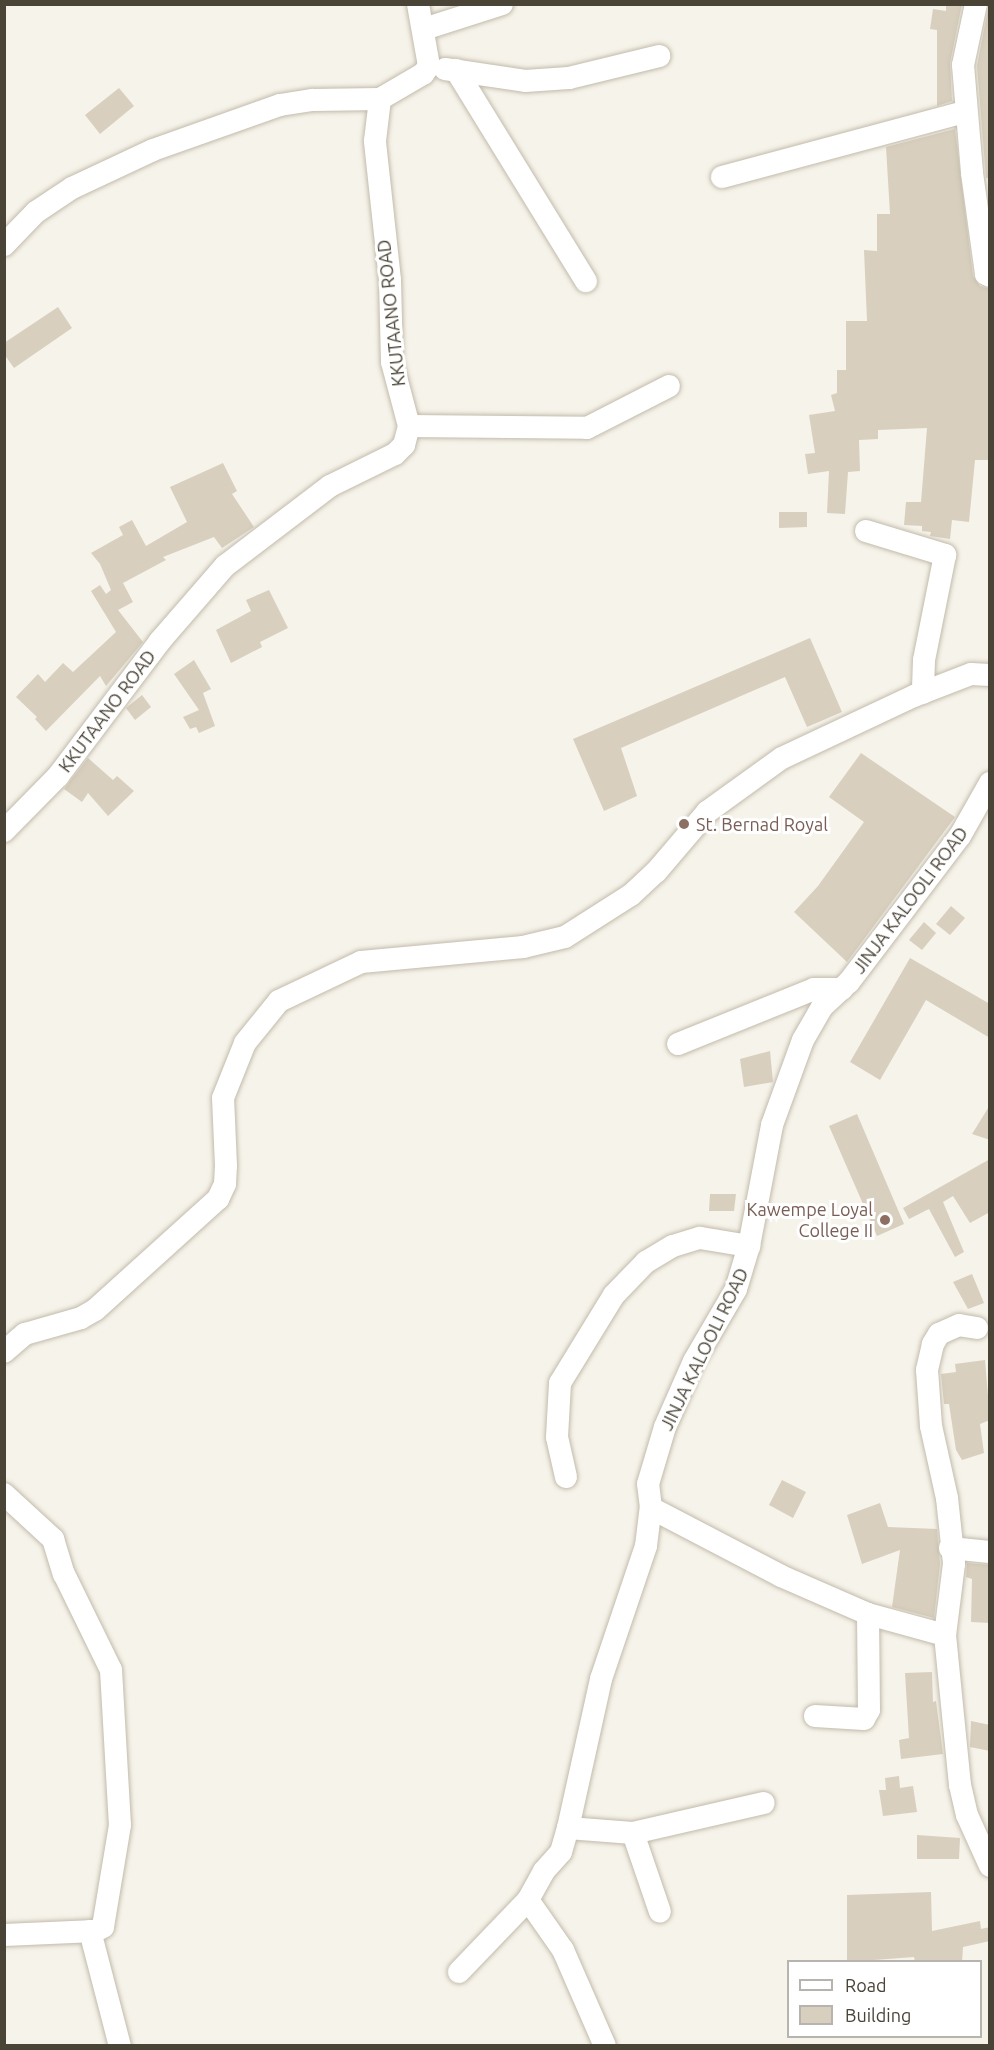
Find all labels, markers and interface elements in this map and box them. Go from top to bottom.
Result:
street label: KKUTAANO ROAD [373,238,409,388]
street label: KKUTAANO ROAD [54,646,160,776]
place label: St. Bernad Royal [696,813,828,835]
marker: St. Bernad Royal [677,817,691,831]
street label: JINJA KALOOLI ROAD [848,822,972,978]
place label: Kawempe Loyal College II [747,1199,873,1242]
marker: Kawempe Loyal College II [878,1213,892,1227]
street label: JINJA KALOOLI ROAD [655,1264,753,1434]
legend [787,1960,982,2038]
text: Road [845,1975,887,1995]
text: Building [845,2005,911,2025]

